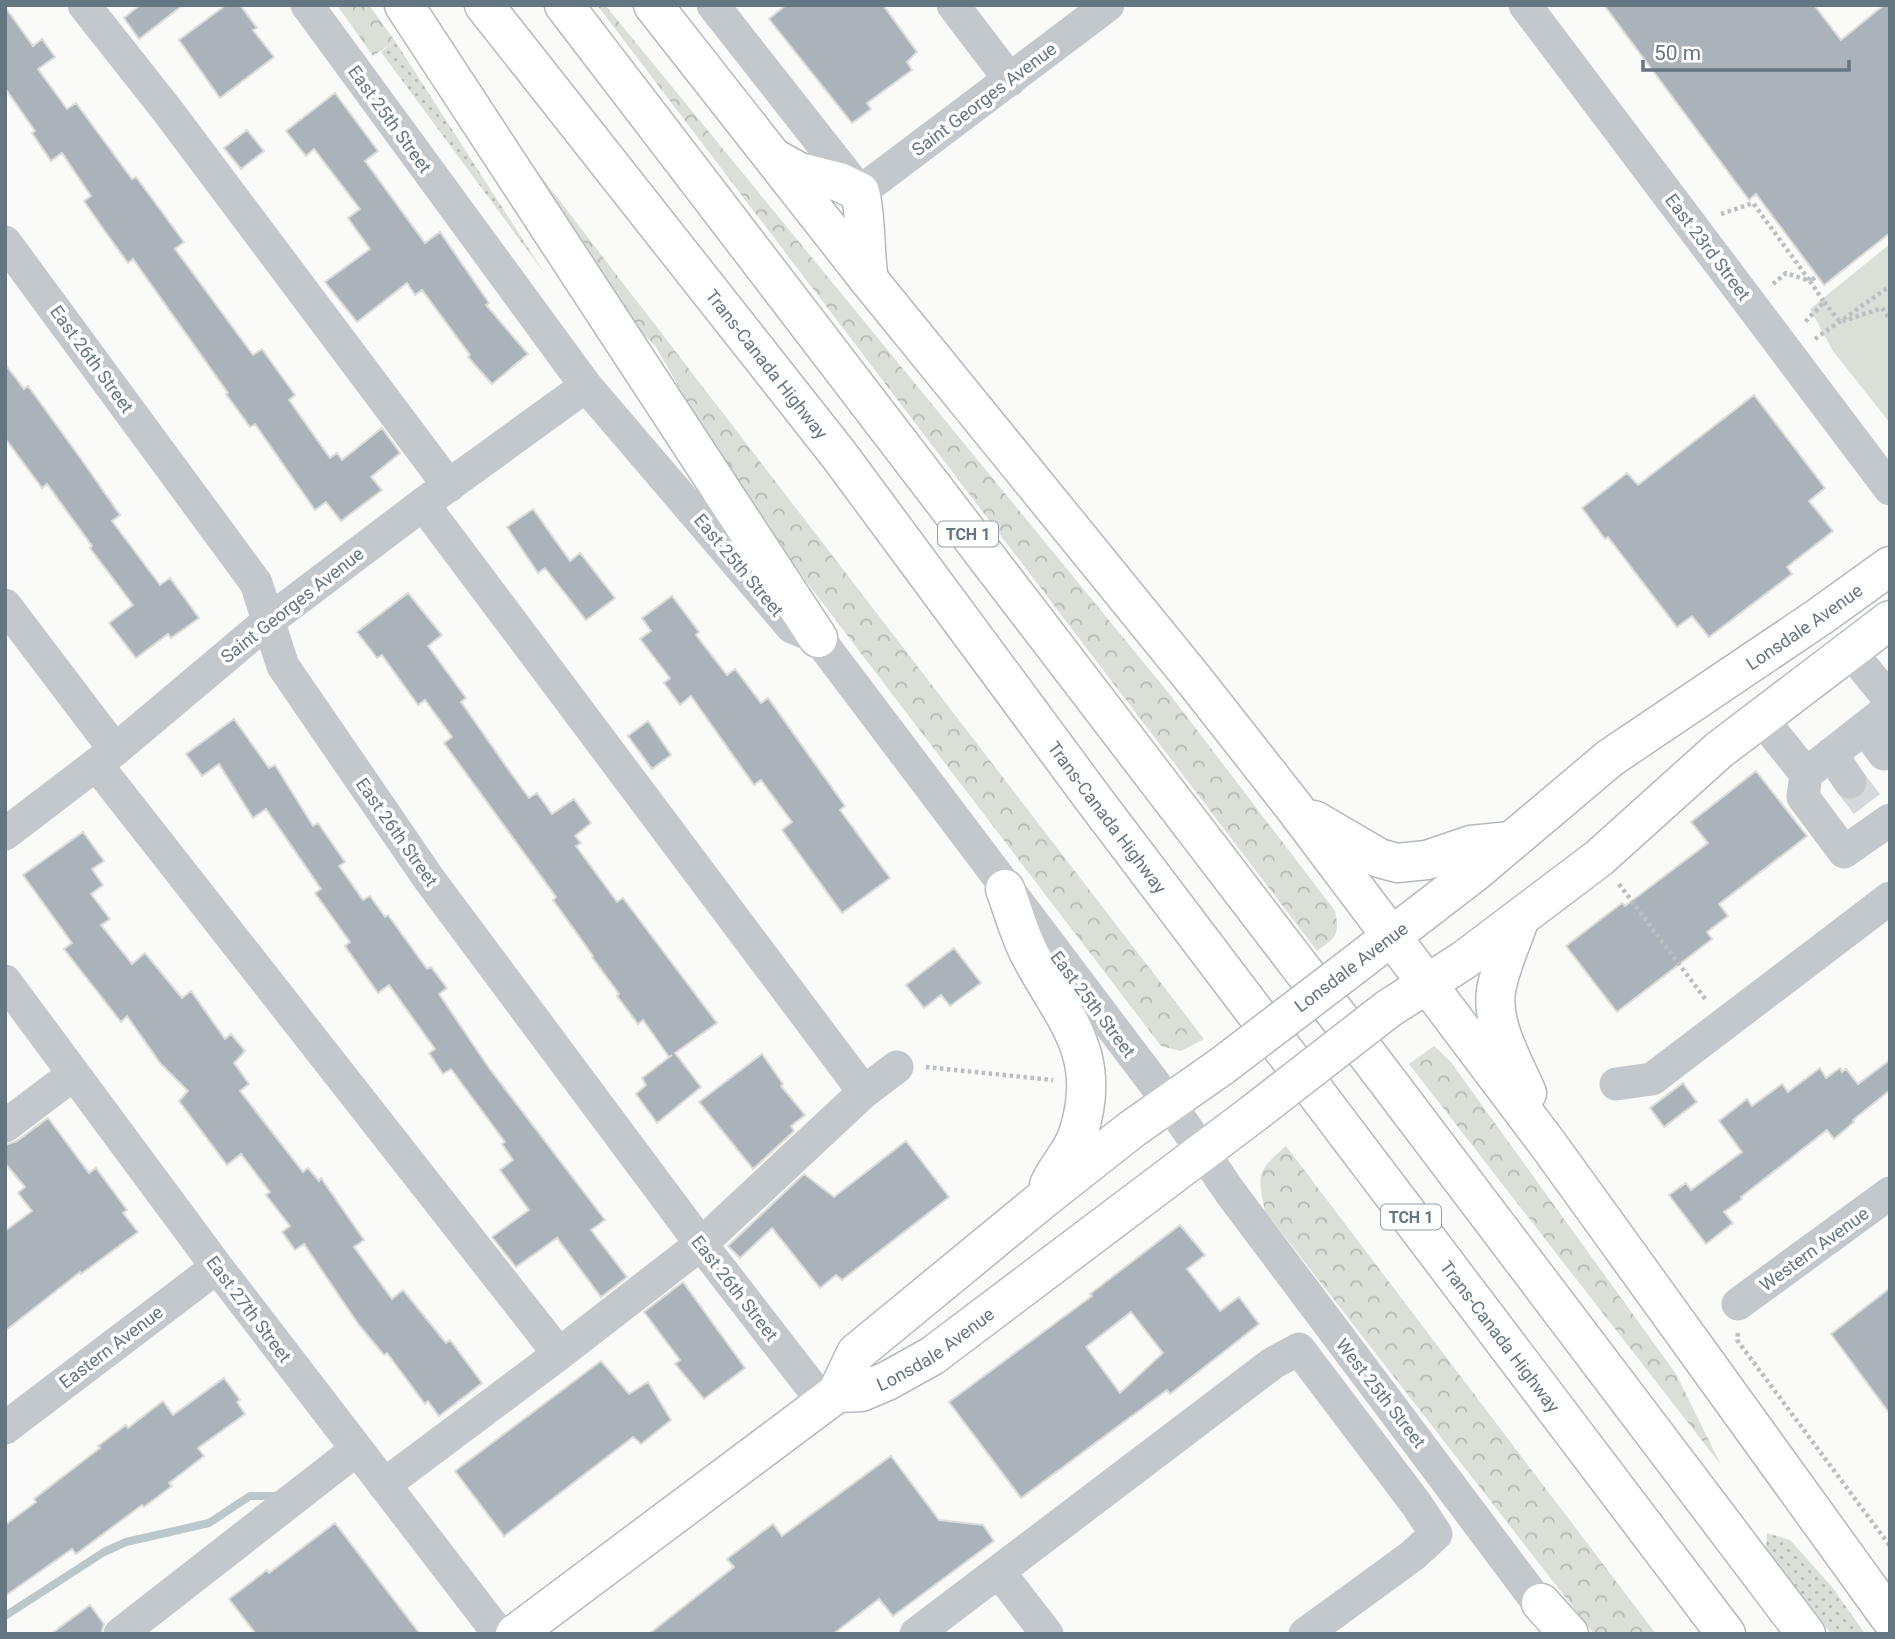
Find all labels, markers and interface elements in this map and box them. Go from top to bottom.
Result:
scale bar [1643,28,1850,72]
street label: Saint Georges Avenue [908,38,1060,160]
text: 50 m [1654,41,1701,65]
street label: East 25th Street [344,61,436,177]
street label: East 23rd Street [1661,190,1755,304]
street label: Trans-Canada Highway [702,285,833,443]
street label: East 26th Street [46,301,138,417]
street label: East 25th Street [690,509,788,621]
road number: TCH 1 [938,522,998,547]
street label: Saint Georges Avenue [216,543,368,667]
street label: Lonsdale Avenue [1742,579,1866,674]
street label: Trans-Canada Highway [1044,737,1172,898]
street label: East 26th Street [352,774,442,890]
street label: Lonsdale Avenue [1290,918,1412,1016]
street label: East 25th Street [1046,947,1140,1061]
street label: Western Avenue [1756,1202,1872,1296]
road number: TCH 1 [1381,1204,1441,1230]
street label: East 26th Street [687,1231,783,1345]
street label: East 27th Street [202,1252,296,1366]
street label: Trans-Canada Highway [1436,1256,1565,1416]
street label: Eastern Avenue [55,1301,167,1393]
street label: Lonsdale Avenue [873,1303,998,1395]
street label: West 25th Street [1332,1334,1430,1452]

